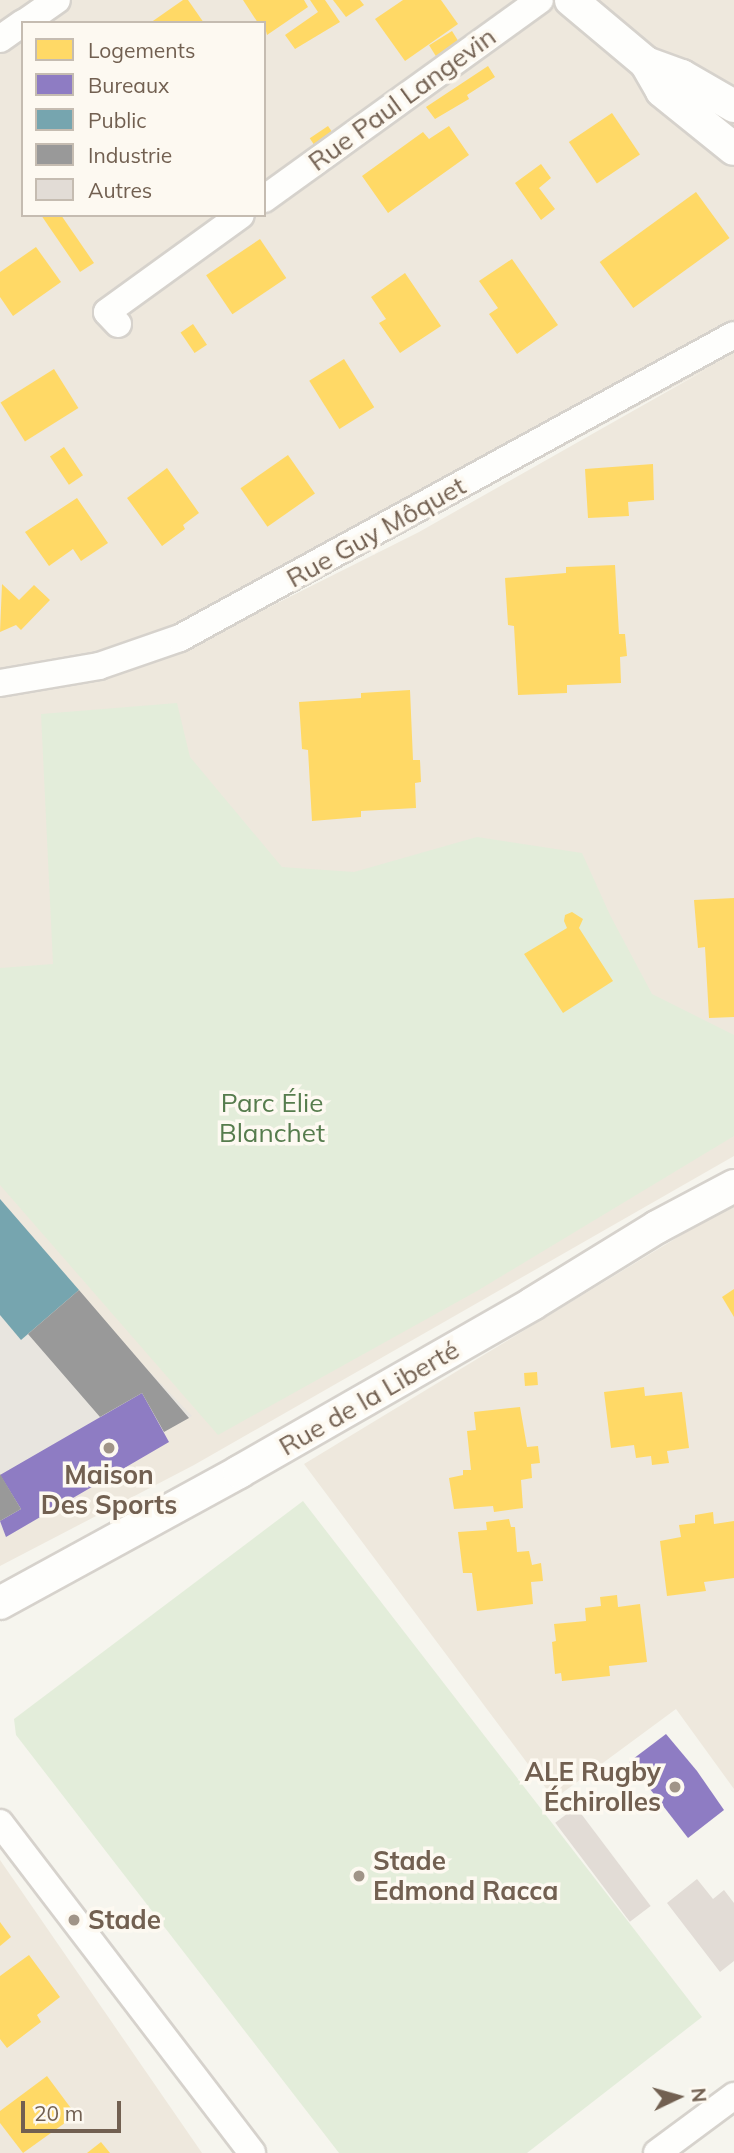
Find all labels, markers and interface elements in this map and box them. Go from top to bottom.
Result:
legend [21,21,266,217]
street label: Rue Paul Langevin [302,21,502,177]
text: Logements [88,37,195,63]
text: Bureaux [88,72,169,98]
text: Public [88,107,147,133]
text: Industrie [88,142,172,168]
text: Autres [88,177,152,203]
street label: Rue Guy Môquet [281,470,471,594]
park label: Parc Élie Blanchet [219,1087,325,1148]
street label: Rue de la Liberté [274,1334,464,1462]
marker: Maison Des Sports [101,1440,117,1456]
place label: Maison Des Sports [41,1459,177,1520]
place label: ALE Rugby Échirolles [524,1756,661,1817]
marker: ALE Rugby Échirolles [667,1779,683,1795]
place label: Stade Edmond Racca [373,1845,558,1906]
marker: Stade Edmond Racca [351,1868,367,1884]
place label: Stade [88,1904,161,1936]
marker: Stade [66,1912,82,1928]
north arrow [643,2062,713,2132]
scale bar [24,2086,124,2130]
text: N [686,2087,711,2103]
text: 20 m [34,2100,83,2126]

